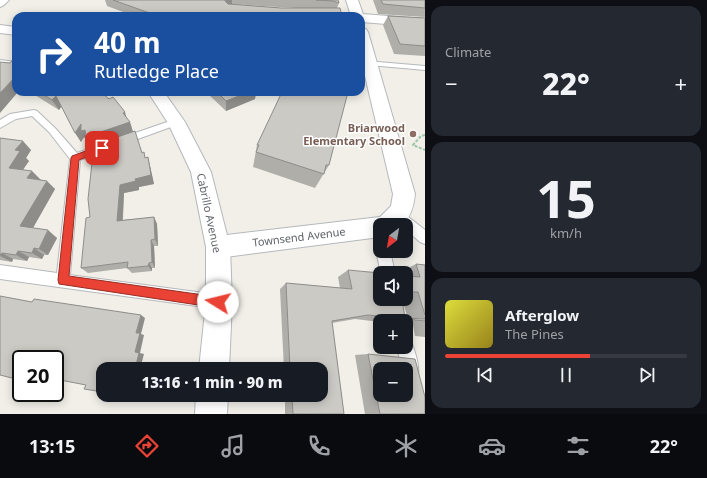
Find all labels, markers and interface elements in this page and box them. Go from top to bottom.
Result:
text: 40 m [94,23,161,61]
icon: right [28,28,80,80]
text: Climate [445,43,491,61]
text: Rutledge Place [94,59,219,83]
text: 22° [542,63,590,104]
text: − [445,68,458,98]
text: + [674,68,687,98]
place label: Briarwood Elementary School [303,120,405,148]
marker: Briarwood Elementary School [408,129,418,139]
pin [85,131,119,165]
icon: arrive [91,137,113,159]
text: 15 [536,162,596,233]
street label: Cabrillo Avenue [194,172,225,254]
north arrow [373,218,413,258]
map controls [373,218,413,402]
street label: Townsend Avenue [251,223,346,250]
text: km/h [550,224,582,242]
button: sound [373,266,413,306]
position arrow [197,281,239,323]
text: Afterglow [505,305,579,325]
button: + [373,314,413,354]
text: The Pines [505,325,564,343]
speed limit sign: 20 [12,350,64,402]
button: − [373,362,413,402]
icon: previous [474,364,496,386]
icon: pause [555,364,577,386]
icon: next [636,364,658,386]
text: 13:16 · 1 min · 90 m [141,372,283,392]
icon: directions [133,432,161,460]
icon: music [219,432,247,460]
icon: phone [305,432,333,460]
icon: climate [392,432,420,460]
icon: car [478,432,506,460]
icon: filters [564,432,592,460]
text: 13:15 [29,434,75,458]
text: 22° [650,434,678,458]

